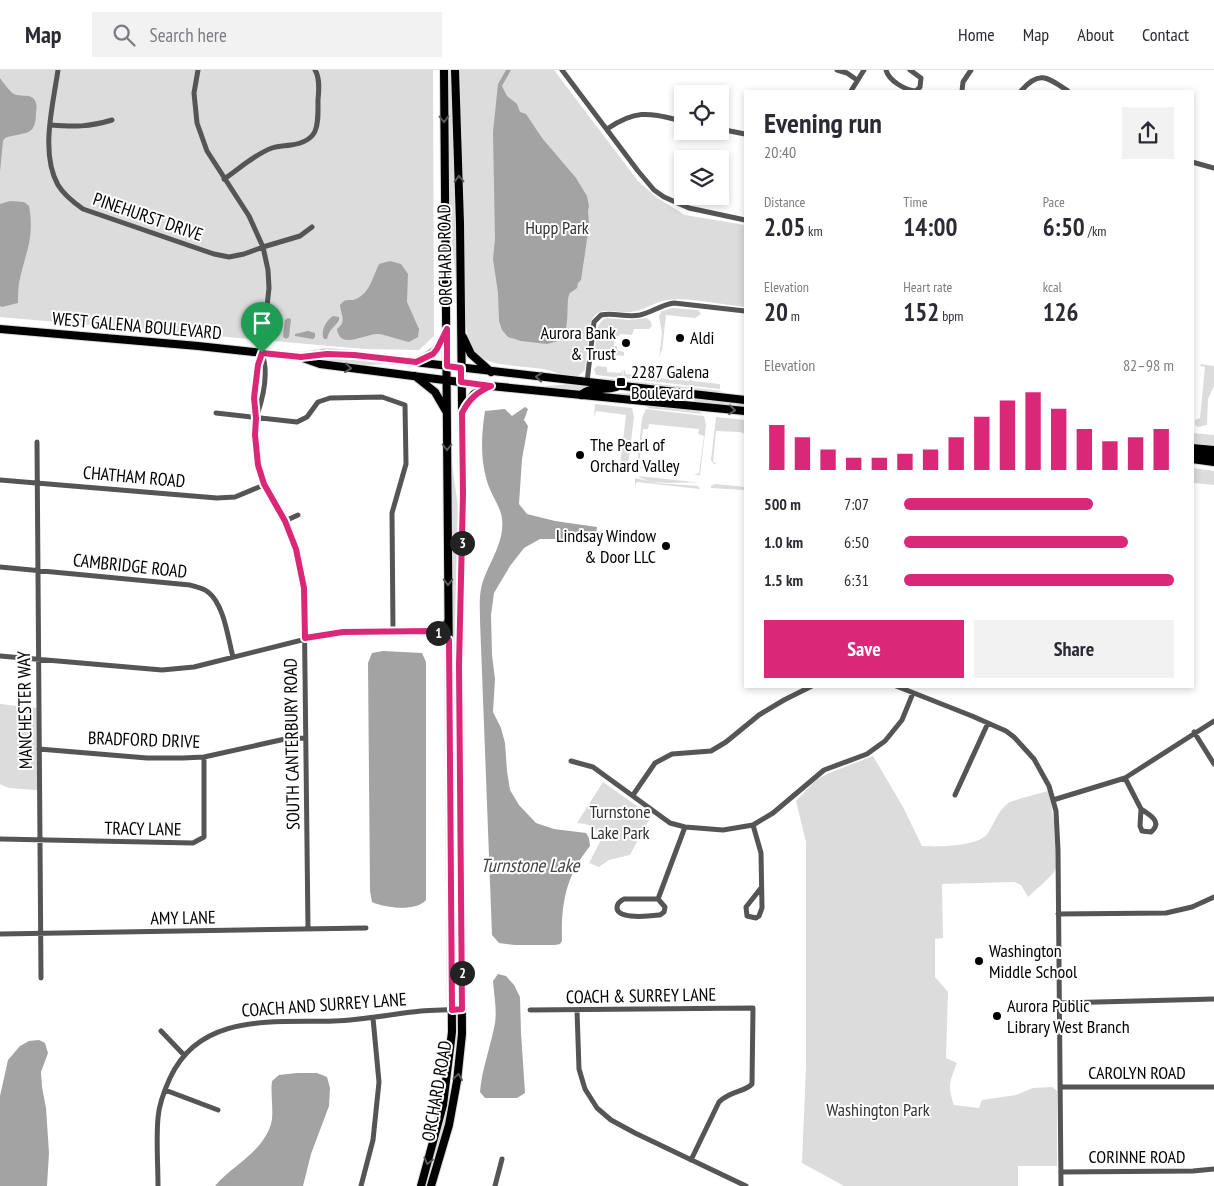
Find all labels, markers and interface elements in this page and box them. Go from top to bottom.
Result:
search box [92,12,442,57]
text: Map [25,19,62,50]
icon: search [110,21,138,49]
text: Search here [150,23,227,47]
text: Home [958,23,995,46]
text: Map [1023,23,1049,46]
text: About [1077,23,1114,46]
text: Contact [1142,23,1189,46]
map controls [674,85,729,205]
button: locate [674,85,729,140]
text: Evening run [764,104,882,141]
button: share [1122,107,1174,159]
one-way arrow [439,115,449,123]
text: 20:40 [764,142,796,162]
button: layers [674,150,729,205]
one-way arrow [453,175,464,183]
street label: PINEHURST DRIVE [90,187,206,246]
text: Distance [764,193,805,211]
text: Time [903,193,928,211]
text: Pace [1043,193,1065,211]
street label: ORCHARD ROAD [432,204,457,306]
text: 2.05 [764,211,805,243]
text: 14:00 [903,211,957,243]
text: 6:50 [1043,211,1085,243]
park label: Hupp Park [525,216,589,239]
text: km [805,222,823,240]
text: /km [1085,222,1106,240]
text: Elevation [764,278,809,296]
text: Heart rate [903,278,952,296]
text: kcal [1043,278,1062,296]
text: 20 [764,296,788,328]
text: 152 [903,296,939,328]
text: 126 [1043,296,1079,328]
pin [241,302,283,353]
street label: WEST GALENA BOULEVARD [51,307,223,344]
text: m [788,307,800,325]
text: bpm [939,307,963,325]
icon: arrive [248,309,276,337]
place label: Aurora Bank & Trust [540,321,616,365]
place label: Aldi [690,326,714,349]
marker: Aldi [674,332,686,344]
marker: Aurora Bank & Trust [620,337,632,349]
text: Elevation [764,355,815,375]
text: 82–98 m [1123,355,1174,375]
place label: 2287 Galena Boulevard [631,360,709,404]
one-way arrow [344,362,352,373]
one-way arrow [535,371,543,382]
marker: 2287 Galena Boulevard [615,376,627,388]
one-way arrow [728,404,736,415]
place label: The Pearl of Orchard Valley [590,433,680,477]
one-way arrow [442,443,452,451]
marker: The Pearl of Orchard Valley [574,449,586,461]
street label: CHATHAM ROAD [82,461,186,492]
text: 500 m [764,494,801,514]
text: 7:07 [844,494,869,514]
place label: Lindsay Window & Door LLC [556,524,656,568]
pin: 3 [450,530,474,556]
text: 1.0 km [764,532,803,552]
text: 6:50 [844,532,869,552]
text: 3 [459,534,466,552]
marker: Lindsay Window & Door LLC [660,540,672,552]
street label: CAMBRIDGE ROAD [72,548,188,583]
text: 1.5 km [764,570,803,590]
text: 6:31 [844,570,869,590]
one-way arrow [443,579,453,587]
pin: 1 [426,620,450,646]
button: Save [764,620,964,678]
button: Share [974,620,1174,678]
text: 1 [435,624,442,642]
street label: MANCHESTER WAY [12,650,37,769]
street label: SOUTH CANTERBURY ROAD [279,658,304,830]
street label: BRADFORD DRIVE [88,726,201,753]
park label: Turnstone Lake Park [589,800,651,844]
street label: TRACY LANE [104,816,182,841]
water label: Turnstone Lake [481,853,581,877]
street label: AMY LANE [150,905,216,930]
place label: Washington Middle School [989,939,1078,983]
marker: Washington Middle School [973,955,985,967]
pin: 2 [450,960,474,986]
text: 2 [459,964,466,982]
street label: COACH & SURREY LANE [566,983,716,1008]
street label: COACH AND SURREY LANE [241,987,407,1022]
place label: Aurora Public Library West Branch [1007,994,1130,1038]
marker: Aurora Public Library West Branch [991,1010,1003,1022]
street label: ORCHARD ROAD [416,1039,457,1143]
street label: CAROLYN ROAD [1088,1061,1186,1084]
one-way arrow [452,1072,463,1080]
park label: Washington Park [826,1098,930,1121]
street label: CORINNE ROAD [1088,1145,1186,1168]
one-way arrow [423,1156,433,1164]

